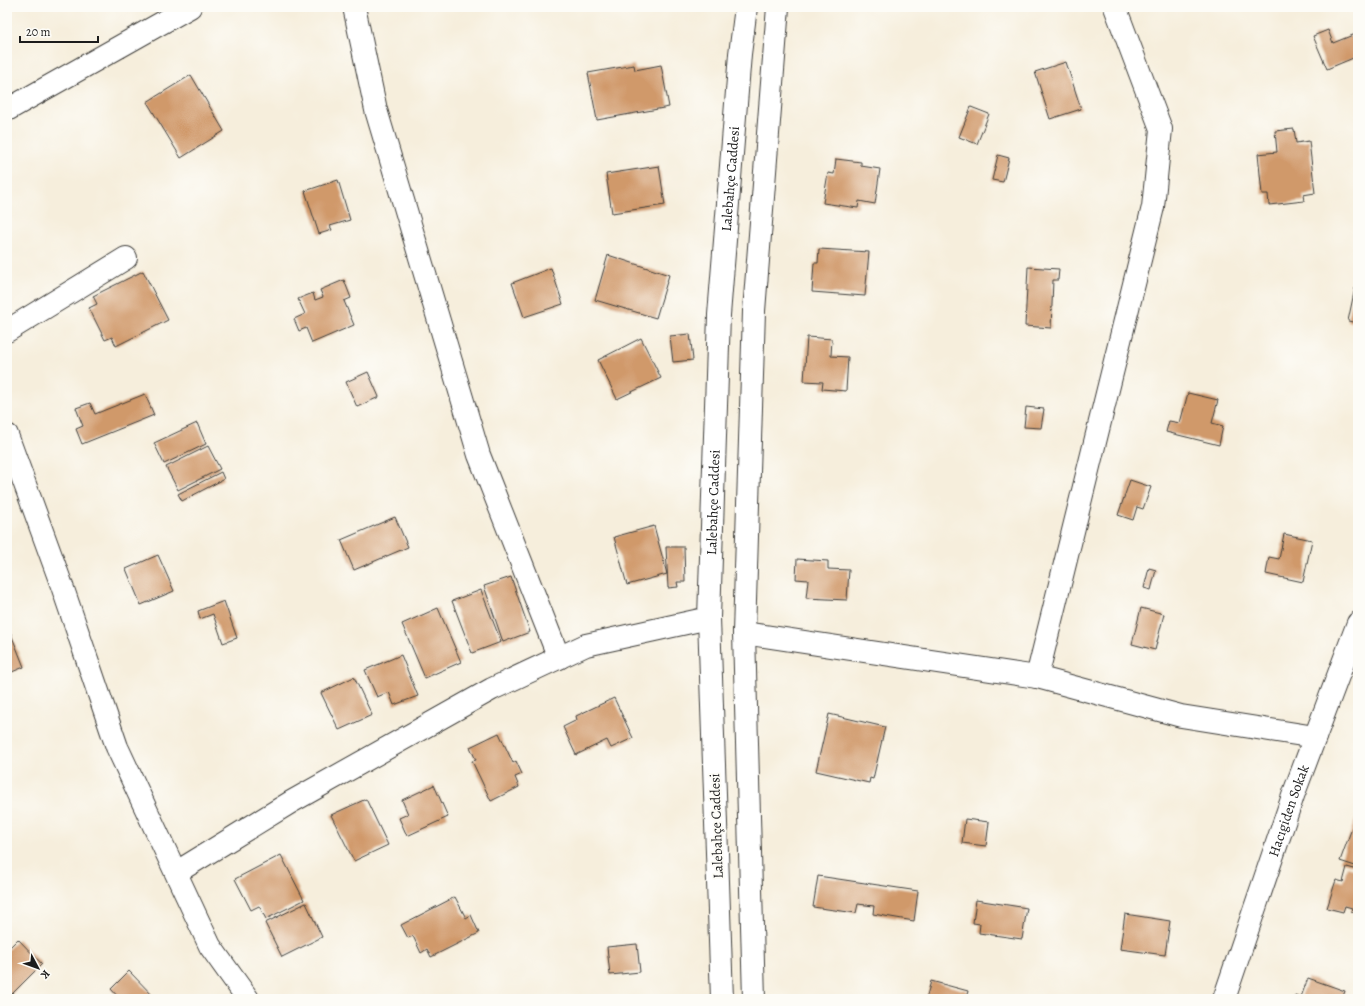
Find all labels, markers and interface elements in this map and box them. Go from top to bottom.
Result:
scale bar [20,18,98,44]
text: 20 m [26,24,50,40]
street label: Lalebahçe Caddesi [717,125,744,232]
street label: Lalebahçe Caddesi [702,449,725,555]
street label: Hacıgiden Sokak [1264,762,1314,859]
street label: Lalebahçe Caddesi [705,773,728,879]
north arrow [18,948,58,988]
text: K [37,967,53,982]

